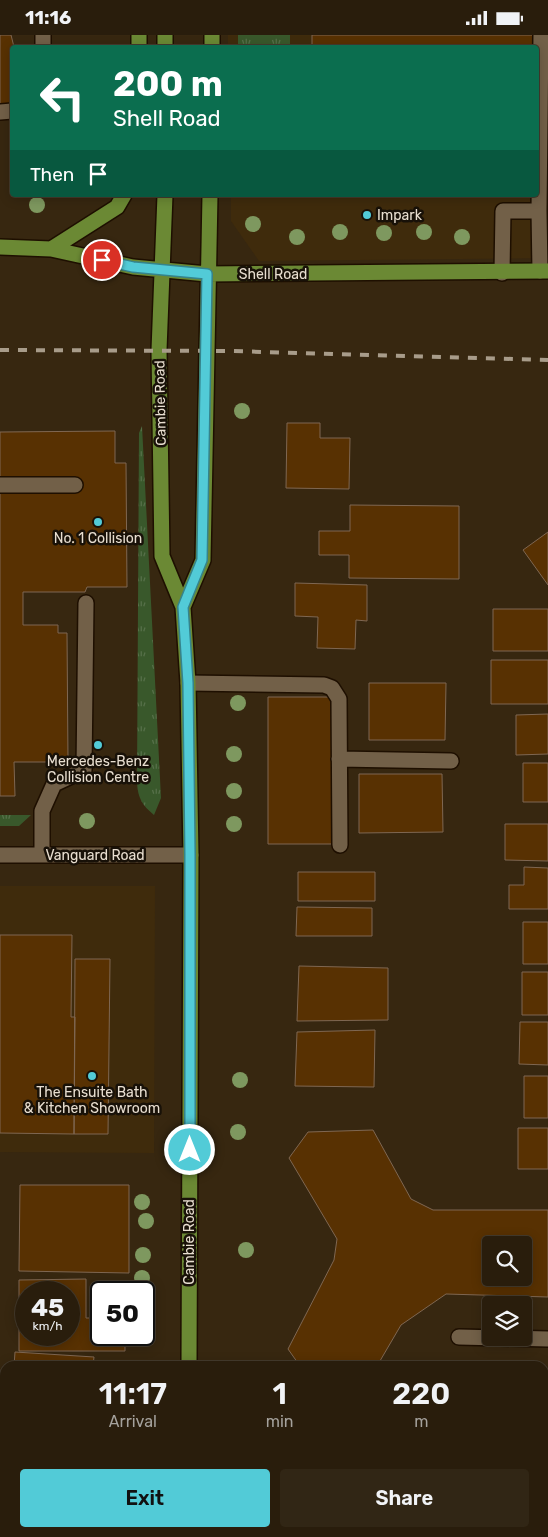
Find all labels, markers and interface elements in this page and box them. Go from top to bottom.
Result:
text: 11:16 [25,6,71,29]
text: 200 m [113,63,223,105]
icon: left [30,65,95,130]
text: Shell Road [113,105,221,132]
icon: arrive [84,160,112,188]
text: Then [30,163,74,186]
place label: Impark [377,207,423,224]
marker: Impark [361,209,373,221]
pin [81,239,123,281]
icon: arrive [88,246,116,274]
street label: Shell Road [239,266,307,283]
street label: Cambie Road [151,360,170,446]
marker: No. 1 Collision [92,516,104,528]
place label: No. 1 Collision [54,530,142,547]
marker: Mercedes-Benz Collision Centre [92,739,104,751]
place label: Mercedes-Benz Collision Centre [47,753,149,786]
street label: Vanguard Road [45,847,145,864]
marker: The Ensuite Bath & Kitchen Showroom [86,1070,98,1082]
place label: The Ensuite Bath & Kitchen Showroom [24,1084,160,1117]
position arrow [163,1123,215,1175]
street label: Cambie Road [181,1199,198,1285]
map controls [482,1236,532,1346]
button: search [482,1236,532,1286]
speed limit sign: 50 [90,1281,155,1346]
text: 45 [31,1293,64,1322]
button: layers [482,1296,532,1346]
text: km/h [33,1319,62,1333]
text: 11:17 [99,1376,167,1412]
text: 1 [272,1376,287,1412]
text: 220 [392,1376,450,1412]
text: Arrival [109,1412,157,1431]
text: min [266,1412,294,1431]
text: m [414,1412,428,1431]
button: Exit [20,1469,270,1527]
button: Share [280,1469,529,1527]

